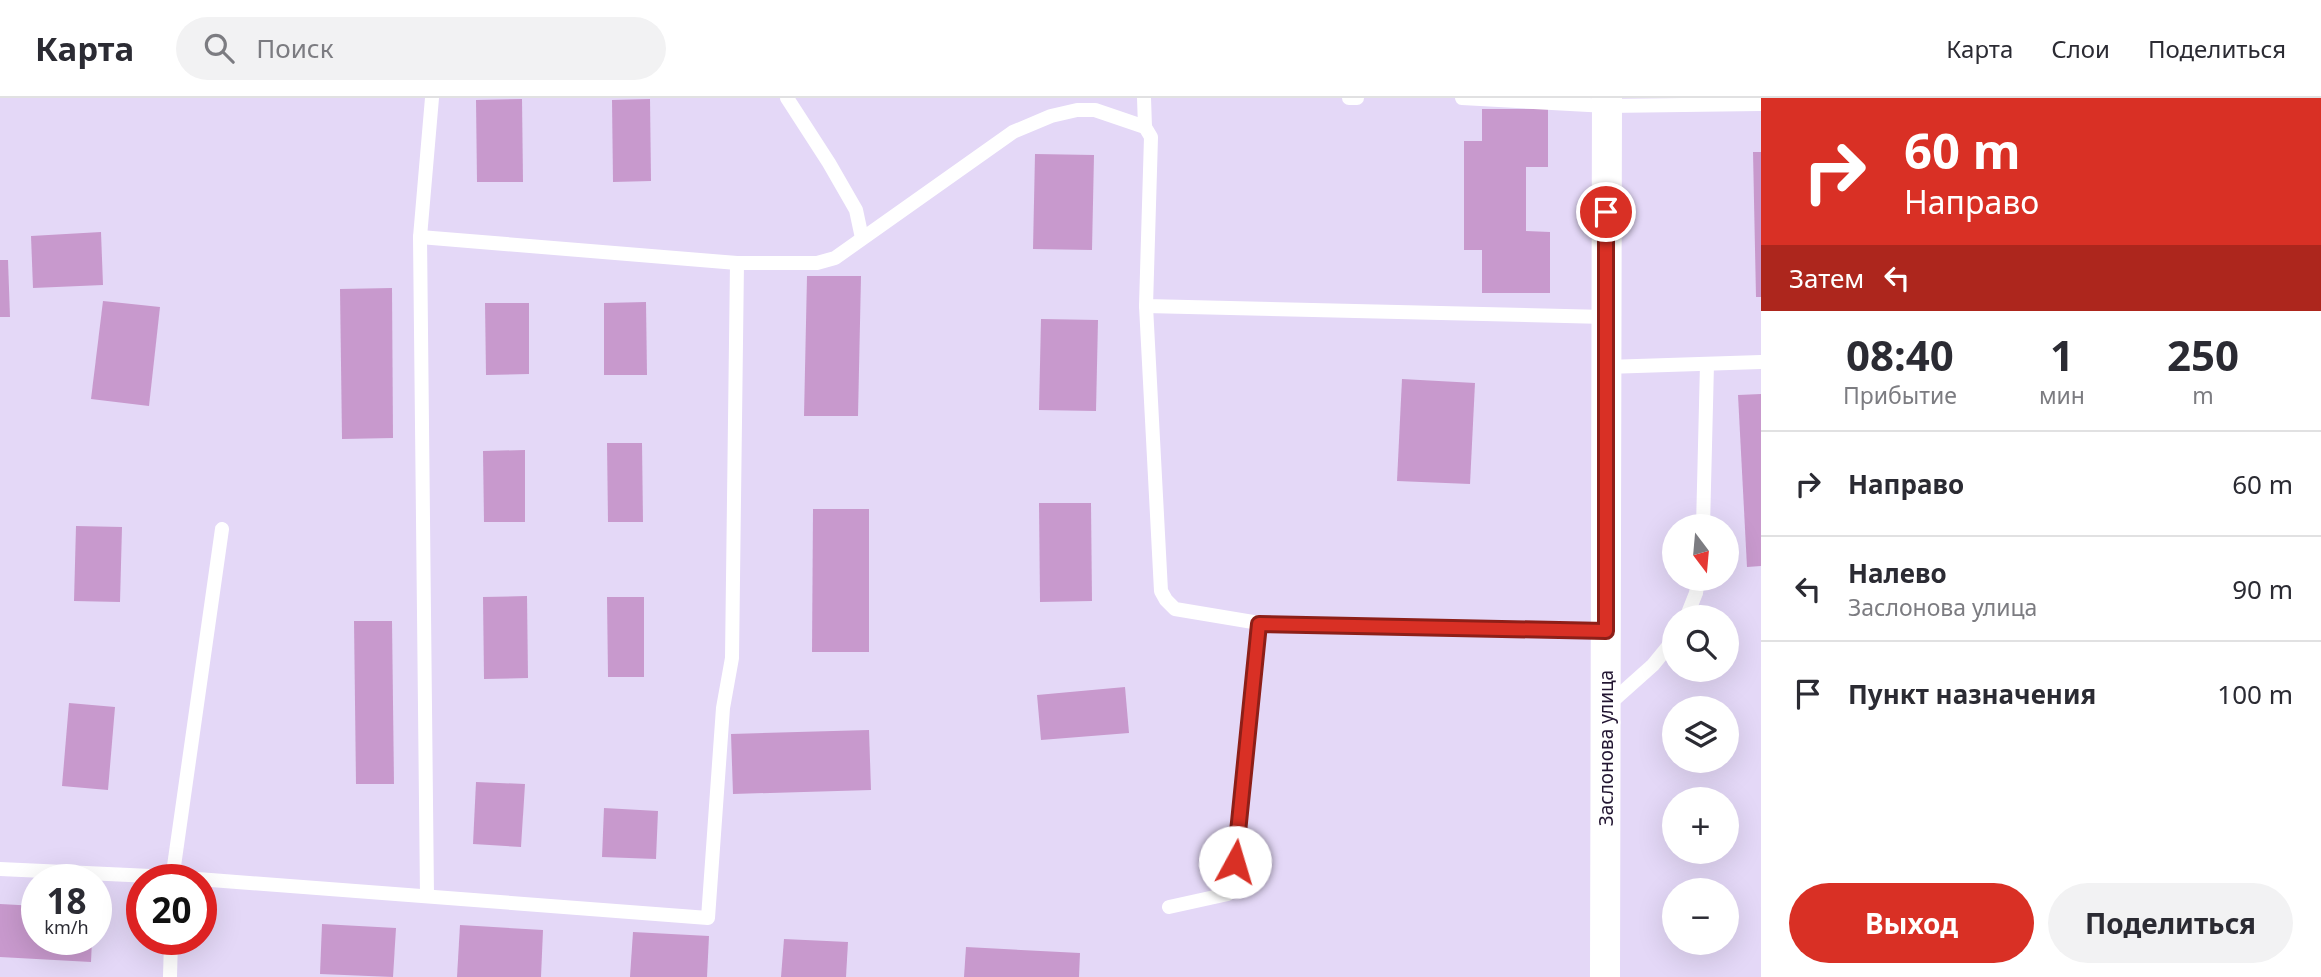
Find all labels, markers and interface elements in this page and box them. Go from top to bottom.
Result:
search box [176,17,666,80]
text: Карта [35,26,134,71]
icon: search [200,29,238,67]
text: Поиск [256,30,333,66]
text: Карта [1946,32,2013,65]
text: Слои [2051,32,2110,65]
text: Поделиться [2148,32,2286,65]
text: 60 m [1904,117,2021,183]
icon: right [1789,126,1880,217]
text: Направо [1904,180,2039,223]
pin [1576,182,1636,242]
icon: arrive [1587,193,1625,231]
icon: left [1878,259,1916,297]
text: Затем [1789,260,1864,296]
text: 08:40 [1846,326,1954,383]
text: 1 [2050,326,2074,383]
text: 250 [2167,326,2239,383]
text: Прибытие [1843,379,1957,411]
text: мин [2039,379,2085,411]
text: m [2192,379,2214,411]
icon: right [1789,465,1827,503]
text: Направо [1848,466,1964,502]
text: 60 m [2232,466,2293,502]
north arrow [1662,514,1740,592]
map controls [1662,514,1739,955]
text: Налево [1848,555,1947,591]
icon: left [1789,570,1827,608]
text: 90 m [2232,571,2293,607]
text: Заслонова улица [1848,591,2037,623]
button: search [1662,605,1739,682]
street label: Заслонова улица [1593,670,1619,826]
icon: arrive [1789,675,1827,713]
text: Пункт назначения [1848,676,2096,712]
text: 100 m [2217,676,2293,712]
button: layers [1662,696,1739,773]
button: + [1662,787,1739,864]
position arrow [1198,825,1272,899]
speed limit sign: 20 [126,864,217,955]
text: 18 [46,877,87,924]
button: − [1662,878,1739,955]
button: Выход [1789,883,2034,963]
button: Поделиться [2048,883,2293,963]
text: km/h [44,915,89,939]

